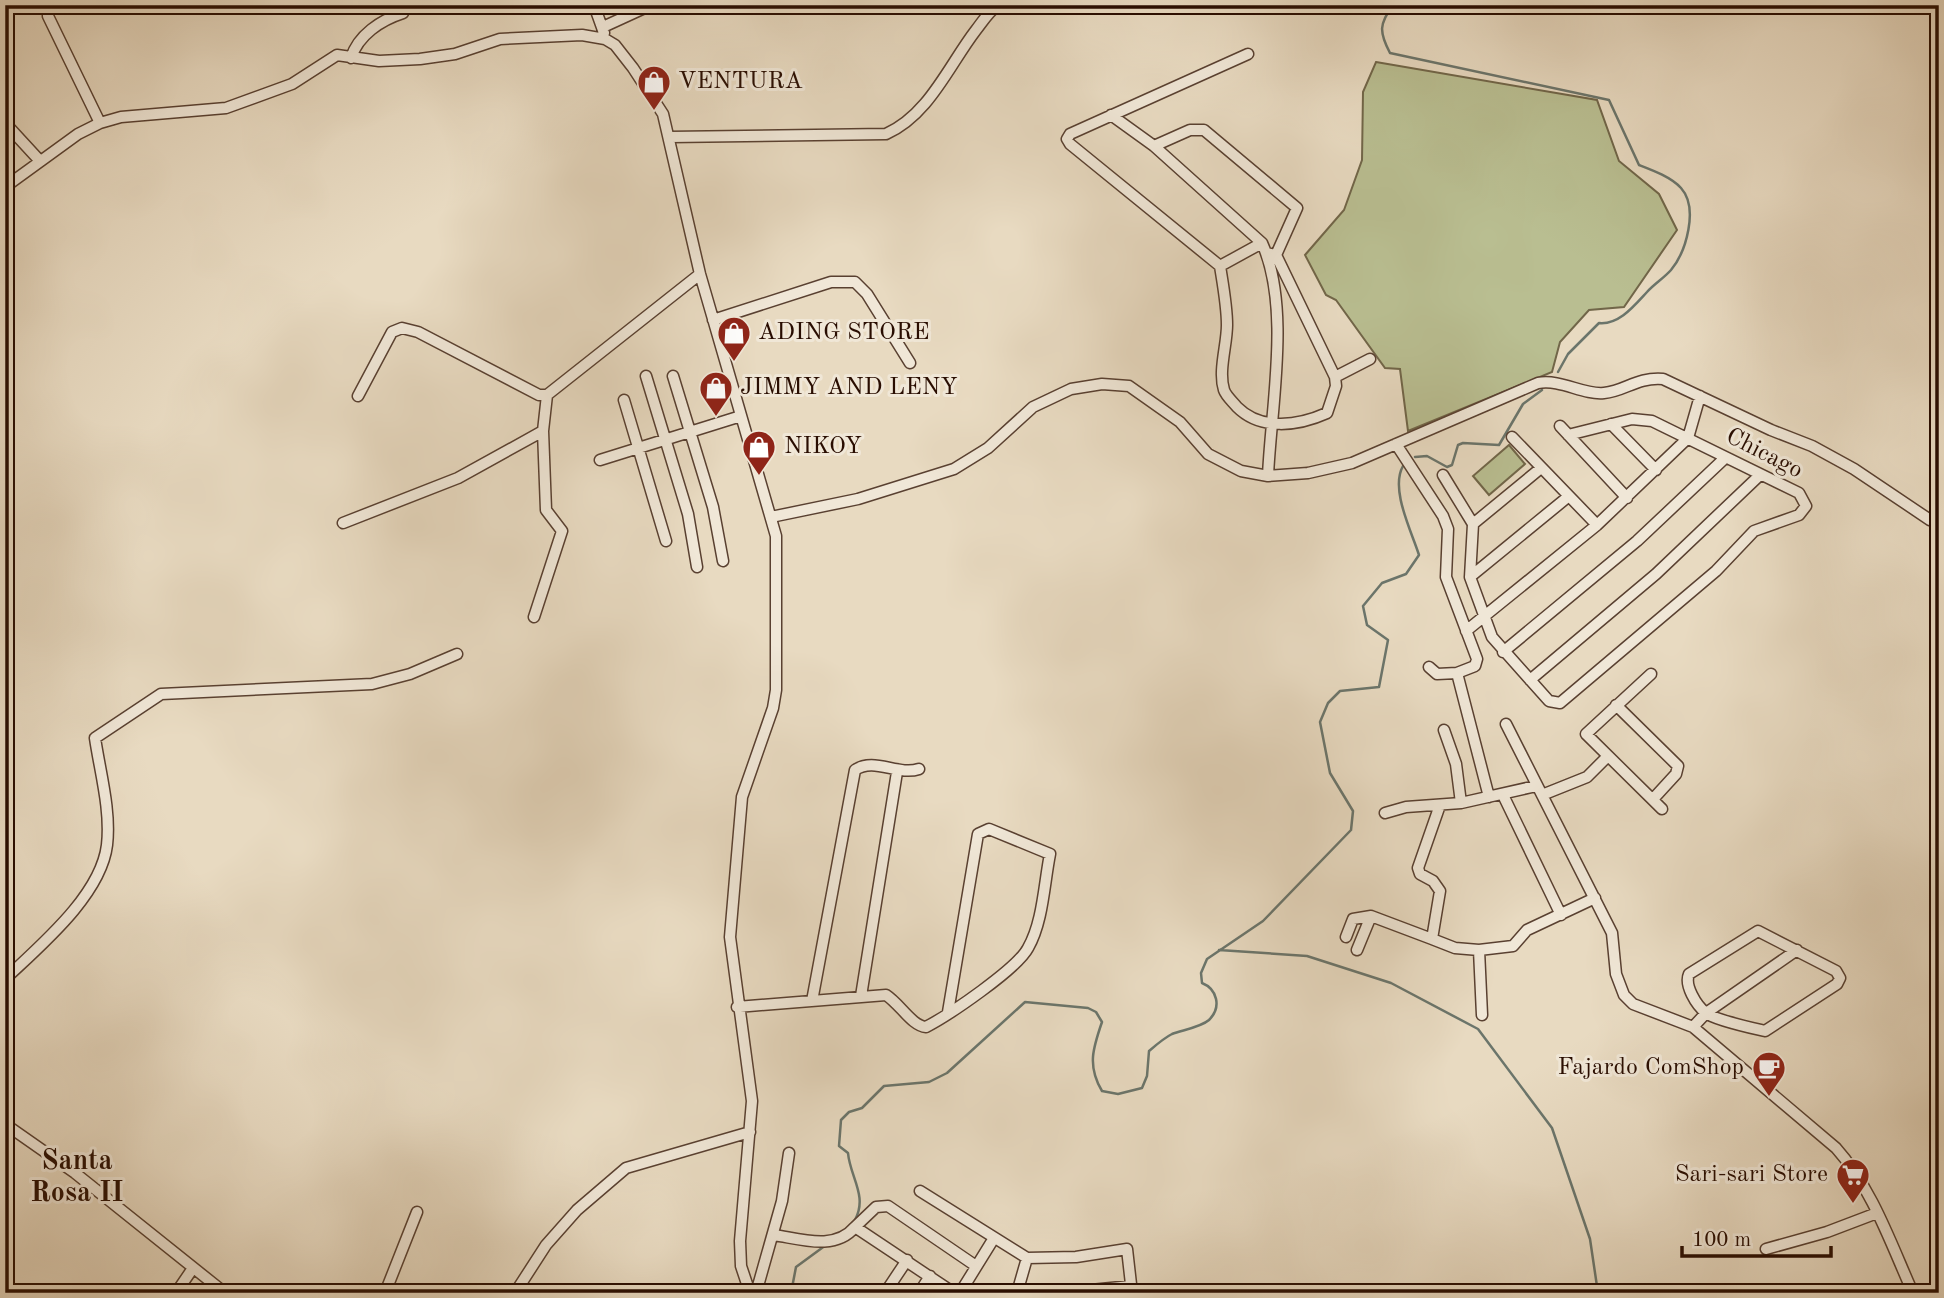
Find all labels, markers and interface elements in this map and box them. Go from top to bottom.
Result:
shop icon: VENTURA [635,63,673,112]
place label: VENTURA [678,70,803,94]
shop icon: ADING STORE [715,314,753,363]
place label: ADING STORE [758,321,930,345]
shop icon: JIMMY AND LENY [697,369,735,418]
place label: JIMMY AND LENY [740,376,958,400]
street label: Chicago [1722,425,1806,483]
shop icon: NIKOY [740,428,778,477]
place label: NIKOY [784,435,862,459]
cafe icon: Fajardo ComShop [1750,1049,1788,1098]
place label: Fajardo ComShop [1558,1056,1744,1080]
district label: Santa Rosa II [30,1148,124,1208]
supermarket icon: Sari-sari Store [1834,1156,1872,1205]
place label: Sari-sari Store [1675,1163,1828,1187]
scale bar [1682,1214,1830,1258]
text: 100 m [1692,1230,1751,1251]

